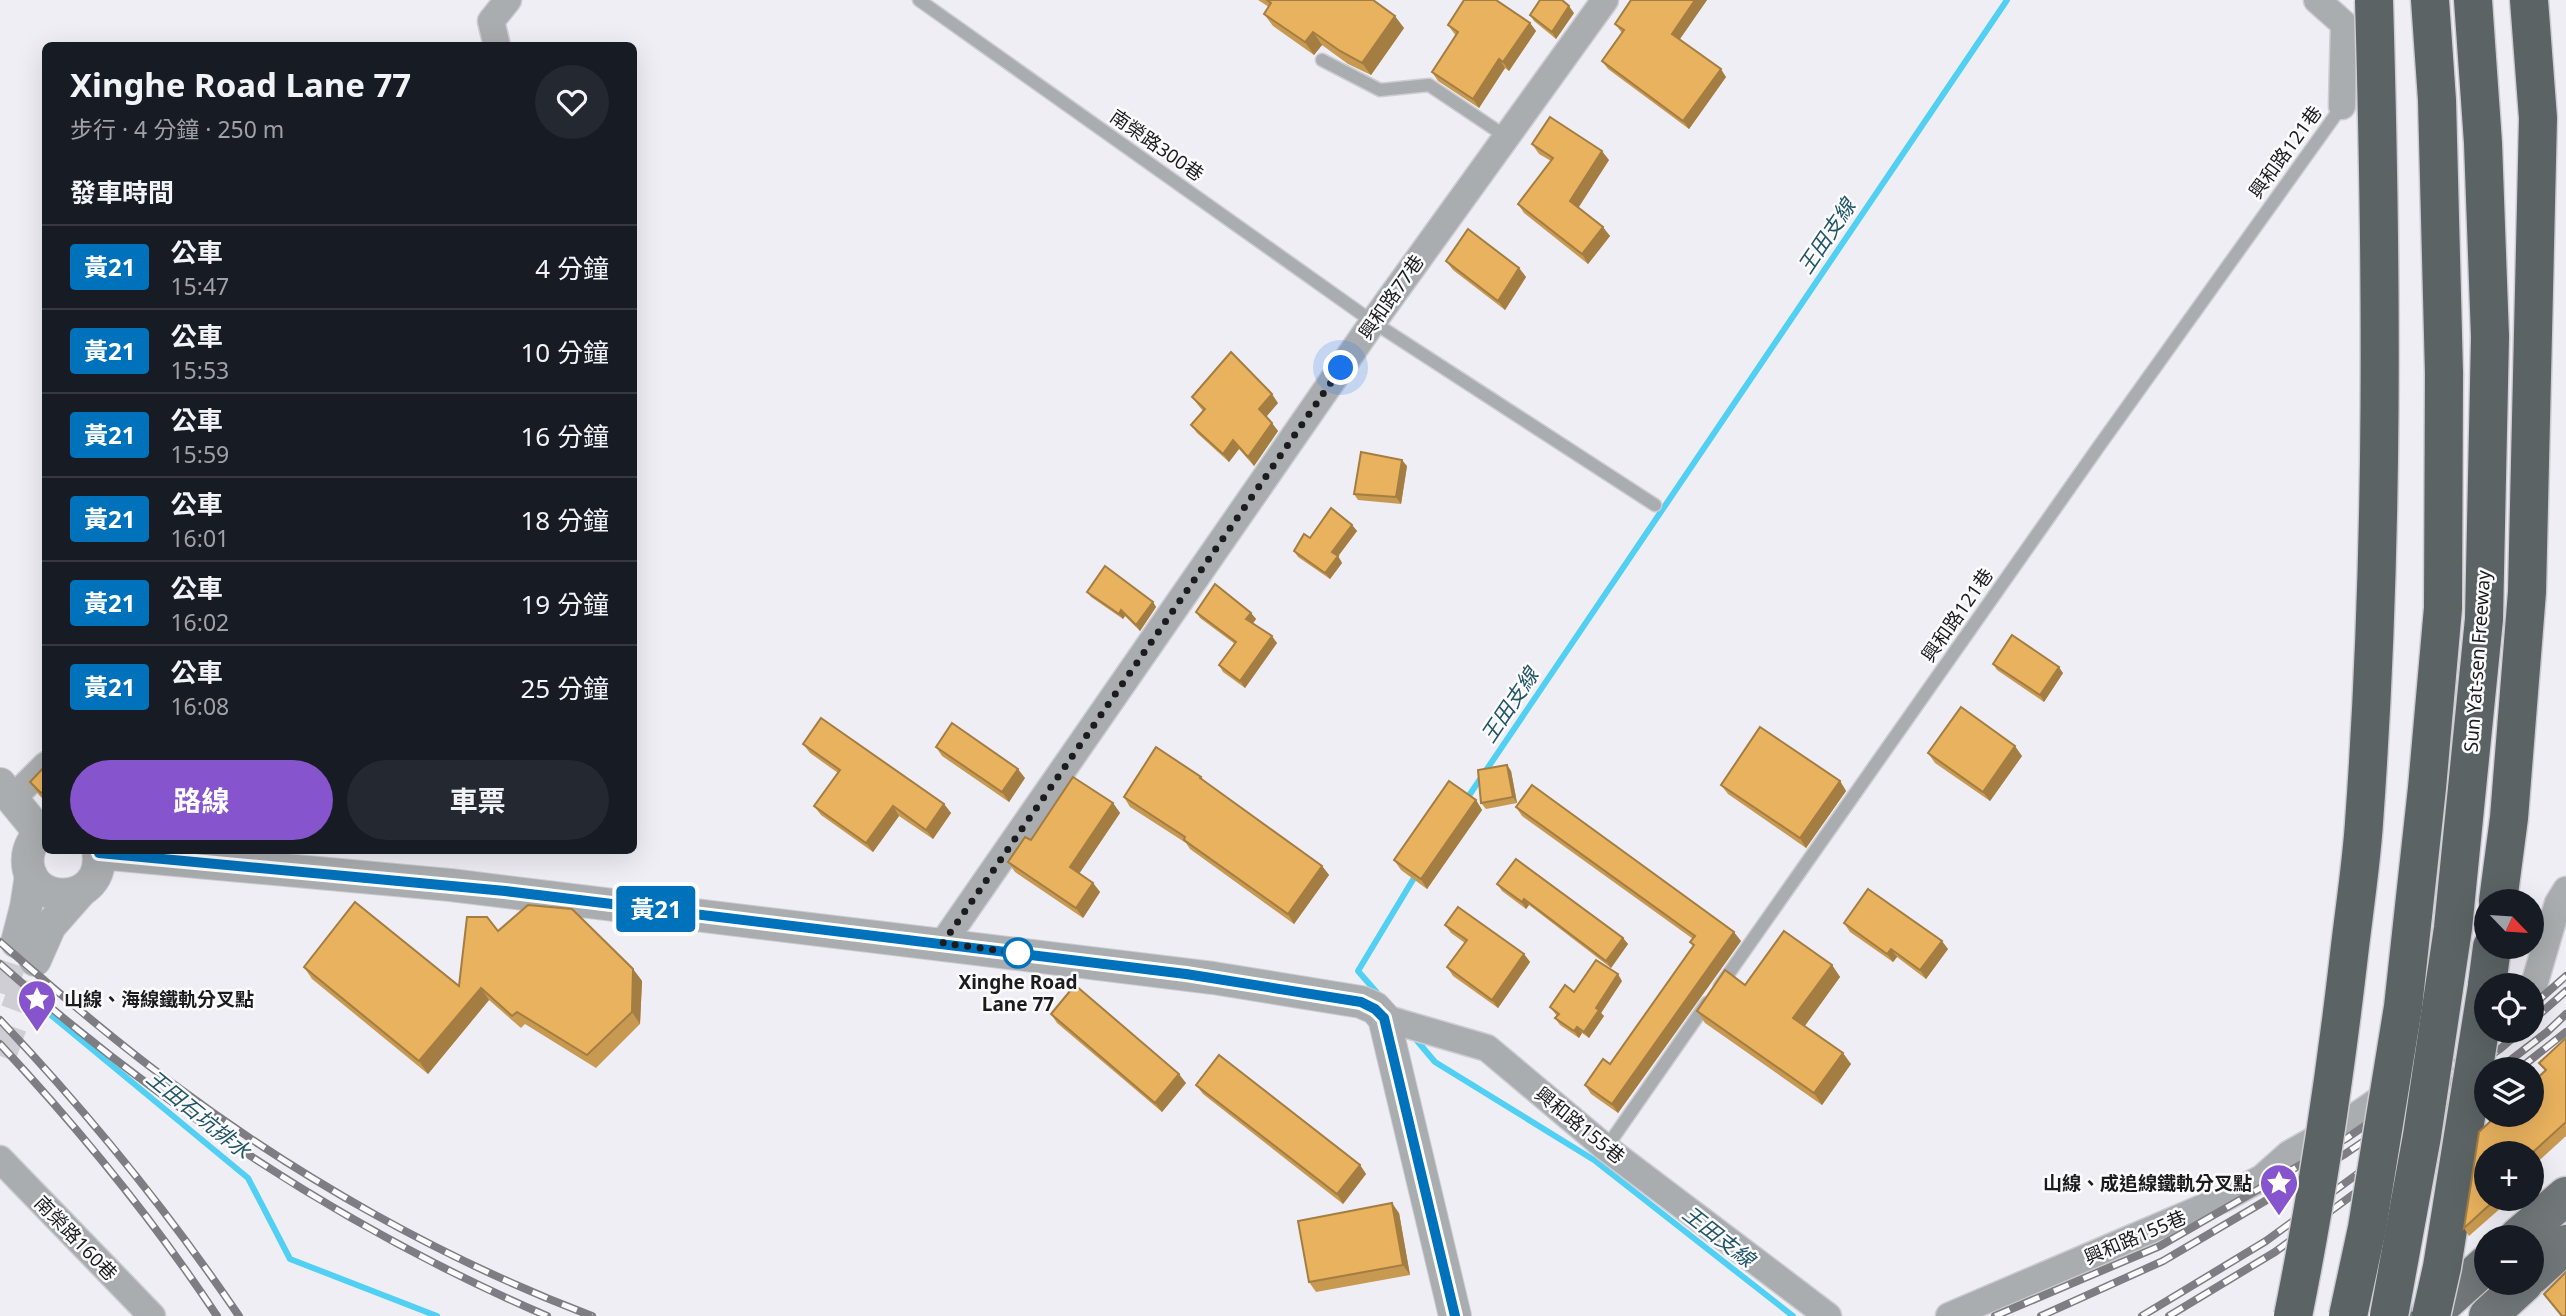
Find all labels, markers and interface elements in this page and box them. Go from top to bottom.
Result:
text: Xinghe Road Lane 77 [70,62,411,107]
button: heart [535,65,609,139]
street label: 興和路121巷 [2243,100,2327,204]
street label: 南榮路300巷 [1105,103,1209,187]
text: 步行 · 4 分鐘 · 250 m [70,113,284,145]
text: 發車時間 [70,174,174,210]
water label: 王田支線 [1791,192,1862,279]
text: 公車 [170,234,222,270]
text: 黃21 [84,250,135,283]
text: 4 分鐘 [535,250,609,286]
street label: 興和路77巷 [1352,250,1430,344]
text: 15:47 [170,270,229,302]
text: 公車 [170,318,222,354]
text: 黃21 [84,334,135,367]
text: 10 分鐘 [520,334,609,370]
your location [1323,350,1358,385]
text: 15:53 [170,354,229,386]
text: 公車 [170,402,222,438]
text: 黃21 [84,418,135,451]
text: 16 分鐘 [520,418,609,454]
text: 15:59 [170,438,229,470]
text: 公車 [170,486,222,522]
text: 黃21 [84,502,135,535]
text: 18 分鐘 [520,502,609,538]
text: 16:01 [170,522,229,554]
street label: 興和路121巷 [1915,563,1999,667]
street label: Sun Yat-sen Freeway [2458,569,2496,753]
text: 公車 [170,570,222,606]
text: 黃21 [84,586,135,619]
text: 19 分鐘 [520,586,609,622]
text: 16:02 [170,606,229,638]
text: 公車 [170,654,222,690]
water label: 王田支線 [1474,661,1545,748]
text: 黃21 [84,670,135,703]
text: 25 分鐘 [520,670,609,706]
text: 16:08 [170,690,229,722]
button: 路線 [70,760,333,840]
button: 車票 [347,760,609,840]
line badge: 黃21 [616,886,696,932]
north arrow [2474,889,2544,959]
map controls [2474,889,2544,1295]
text: 黃21 [630,892,682,925]
marker: Xinghe Road Lane 77 [1003,938,1033,968]
place label: Xinghe Road Lane 77 [958,969,1078,1017]
button: locate [2474,973,2544,1043]
place icon: 山線、海線鐵軌分叉點 [16,978,58,1033]
place label: 山線、海線鐵軌分叉點 [64,986,254,1012]
button: layers [2474,1057,2544,1127]
water label: 王田石坑排水 [141,1063,258,1165]
street label: 興和路155巷 [1530,1081,1630,1169]
button: + [2474,1141,2544,1211]
place icon: 山線、成追線鐵軌分叉點 [2258,1162,2300,1217]
place label: 山線、成追線鐵軌分叉點 [2043,1170,2252,1196]
street label: 南榮路160巷 [29,1190,123,1286]
water label: 王田支線 [1677,1199,1762,1274]
street label: 興和路155巷 [2080,1204,2190,1270]
button: − [2474,1225,2544,1295]

